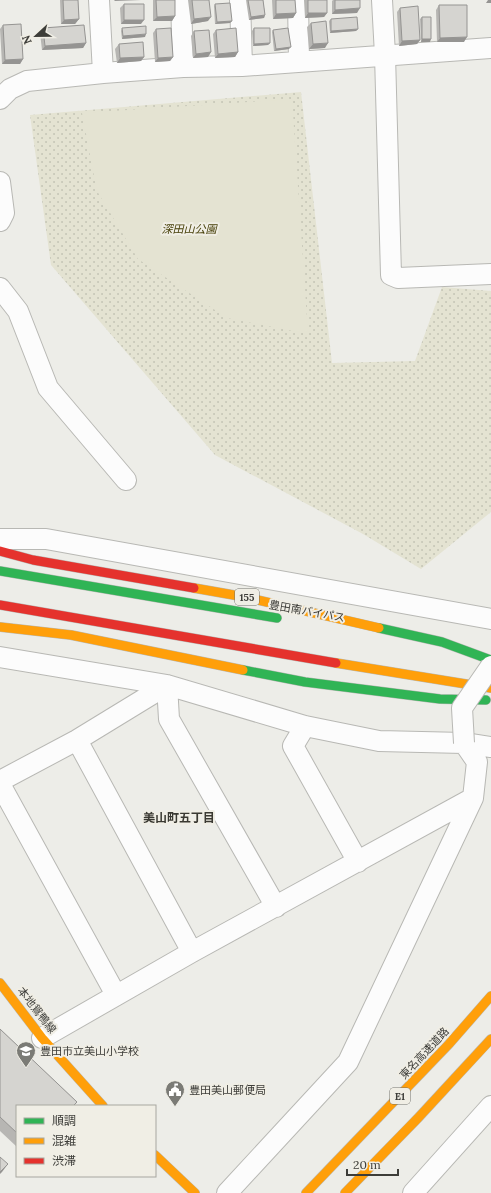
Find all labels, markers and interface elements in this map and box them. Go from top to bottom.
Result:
north arrow [16,16,56,56]
text: N [18,33,35,46]
park label: 深田山公園 [162,222,218,236]
road number: 155 [235,589,259,605]
street label: 豊田南バイパス [268,597,346,625]
district label: 美山町五丁目 [143,810,215,825]
street label: 本地鴛鴨線 [15,984,59,1036]
street label: 東名高速道路 [396,1024,452,1082]
school or university icon: 豊田市立美山小学校 [15,1040,37,1068]
place label: 豊田市立美山小学校 [40,1044,139,1058]
public building icon: 豊田美山郵便局 [164,1079,186,1107]
place label: 豊田美山郵便局 [189,1083,266,1097]
road number: E1 [390,1088,410,1104]
legend [16,1105,156,1177]
text: 順調 [52,1113,76,1128]
text: 混雑 [52,1133,76,1148]
scale bar [347,1151,398,1177]
text: 渋滞 [52,1153,76,1168]
text: 20 m [353,1157,381,1172]

